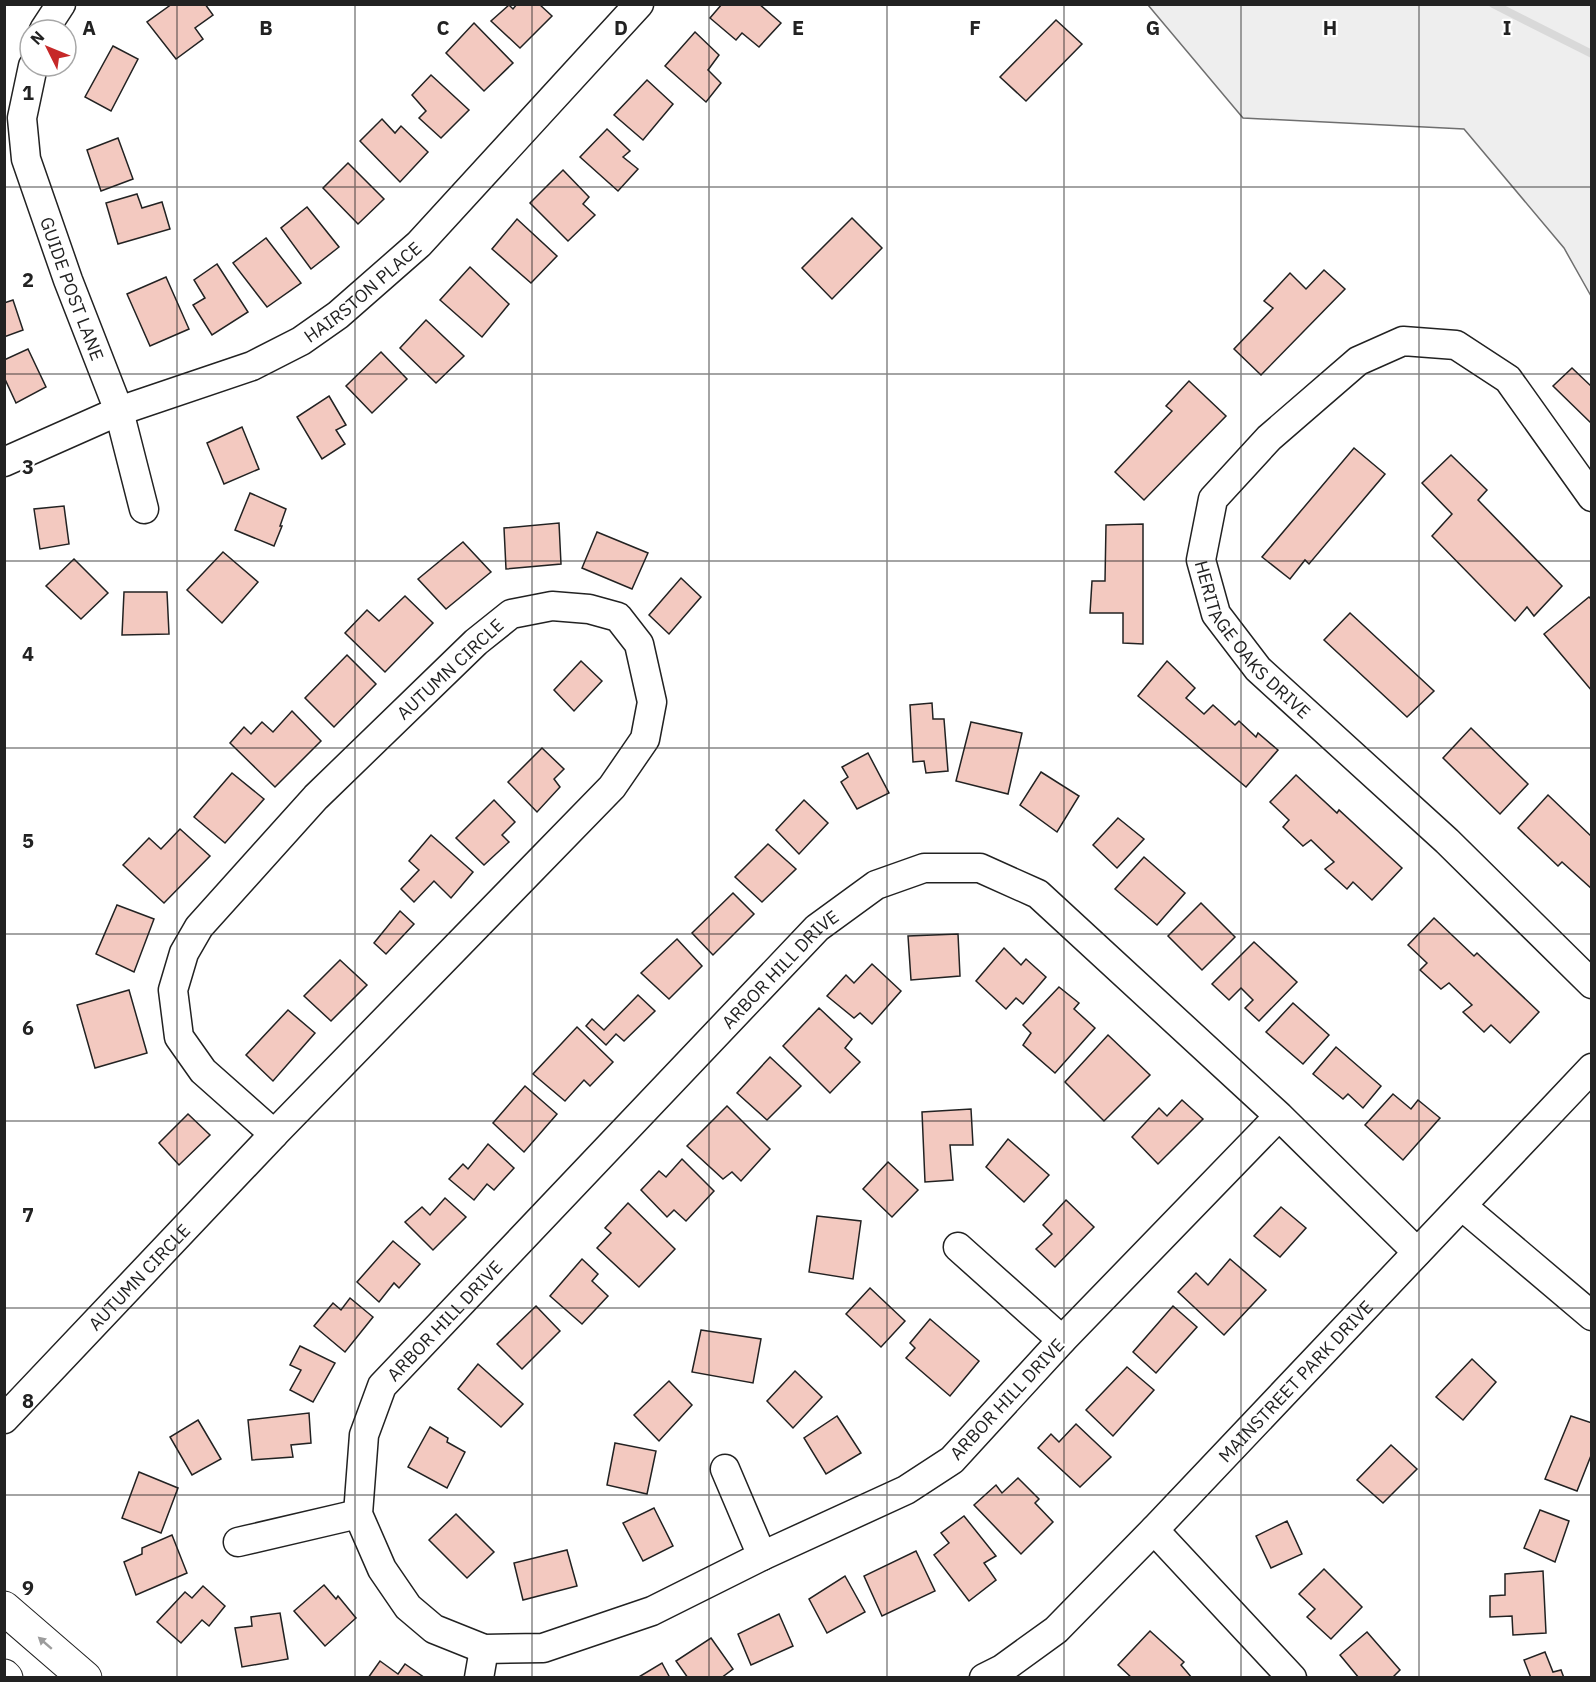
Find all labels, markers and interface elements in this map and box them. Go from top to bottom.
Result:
text: A [82,14,96,41]
text: B [259,14,273,41]
text: C [436,14,450,41]
text: D [614,14,628,41]
text: E [792,14,804,41]
text: F [969,14,981,41]
text: G [1146,14,1160,41]
text: H [1323,14,1337,41]
text: I [1503,14,1511,41]
north arrow [18,18,78,78]
text: N [26,27,48,49]
text: 1 [22,79,34,106]
street label: GUIDE POST LANE [35,214,110,364]
street label: HAIRSTON PLACE [299,236,426,347]
text: 2 [22,266,34,293]
text: 3 [22,453,34,480]
street label: HERITAGE OAKS DRIVE [1190,558,1316,723]
street label: AUTUMN CIRCLE [392,614,508,724]
text: 4 [22,640,34,667]
text: 5 [22,827,34,854]
street label: ARBOR HILL DRIVE [716,905,843,1033]
text: 6 [22,1014,34,1041]
text: 7 [22,1201,34,1228]
street label: AUTUMN CIRCLE [83,1219,195,1335]
street label: ARBOR HILL DRIVE [382,1255,507,1386]
street label: MAINSTREET PARK DRIVE [1213,1295,1377,1467]
street label: ARBOR HILL DRIVE [945,1333,1069,1465]
text: 8 [22,1387,34,1414]
text: 9 [22,1574,34,1601]
one-way arrow [37,1636,53,1649]

